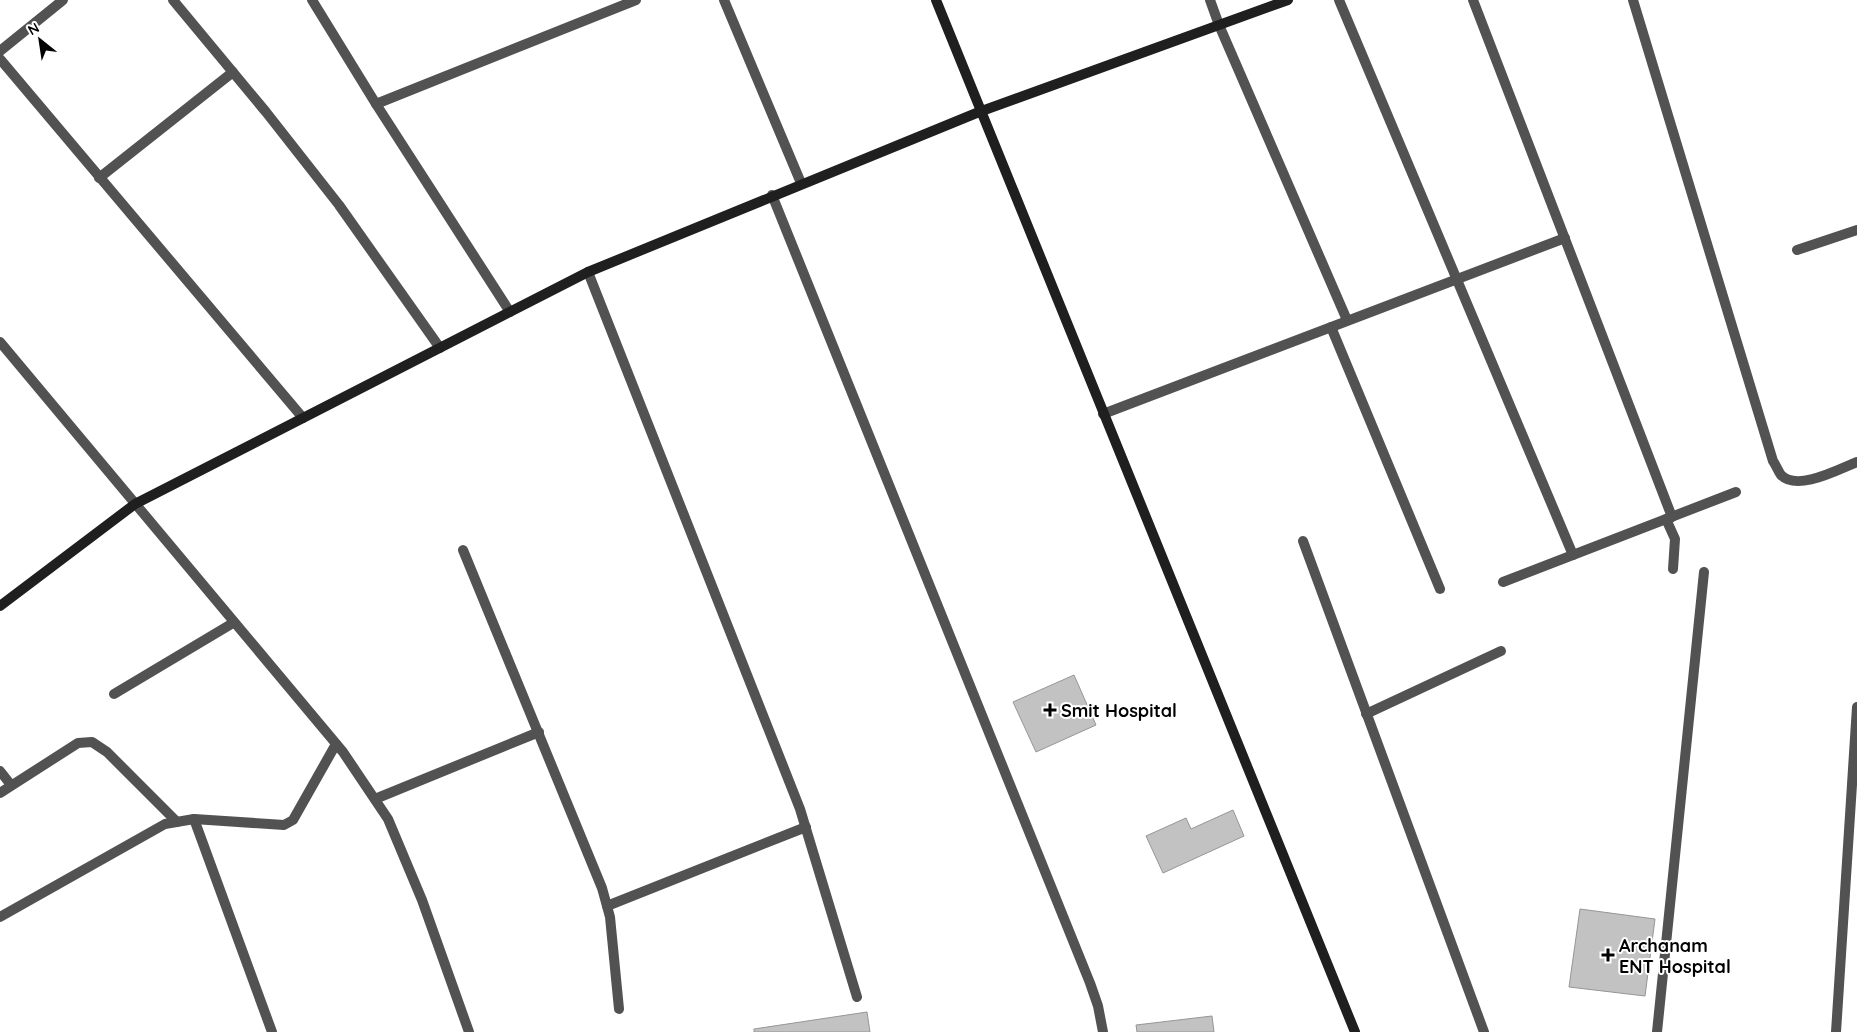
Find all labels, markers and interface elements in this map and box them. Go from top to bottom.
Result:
north arrow [15,15,65,65]
text: N [25,18,42,39]
place label: Smit Hospital [1061,699,1177,722]
marker: Smit Hospital [1043,703,1057,717]
place label: Archanam ENT Hospital [1619,934,1731,978]
marker: Archanam ENT Hospital [1601,948,1615,962]

